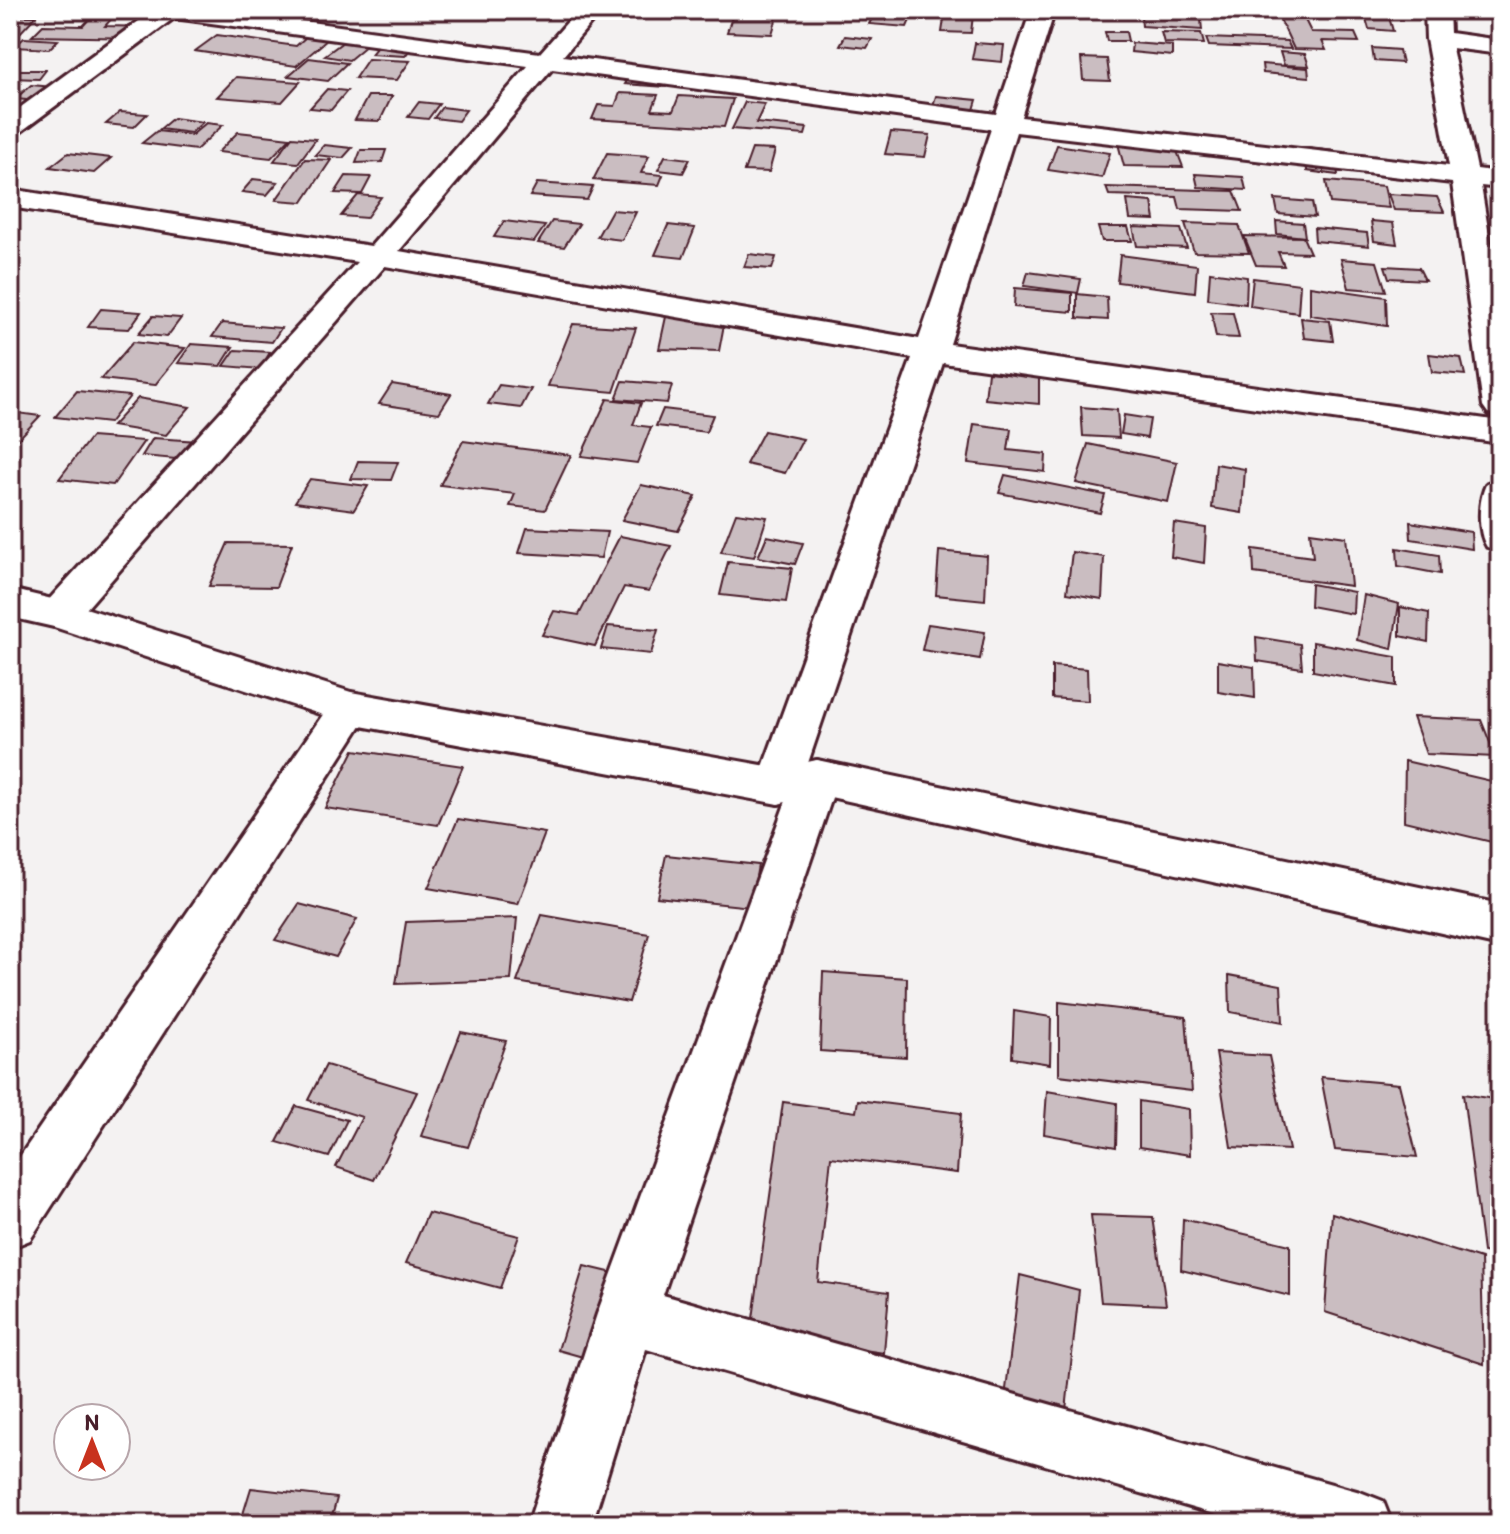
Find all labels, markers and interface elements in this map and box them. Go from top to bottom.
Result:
north arrow [52,1402,132,1482]
text: N [85,1409,99,1436]

